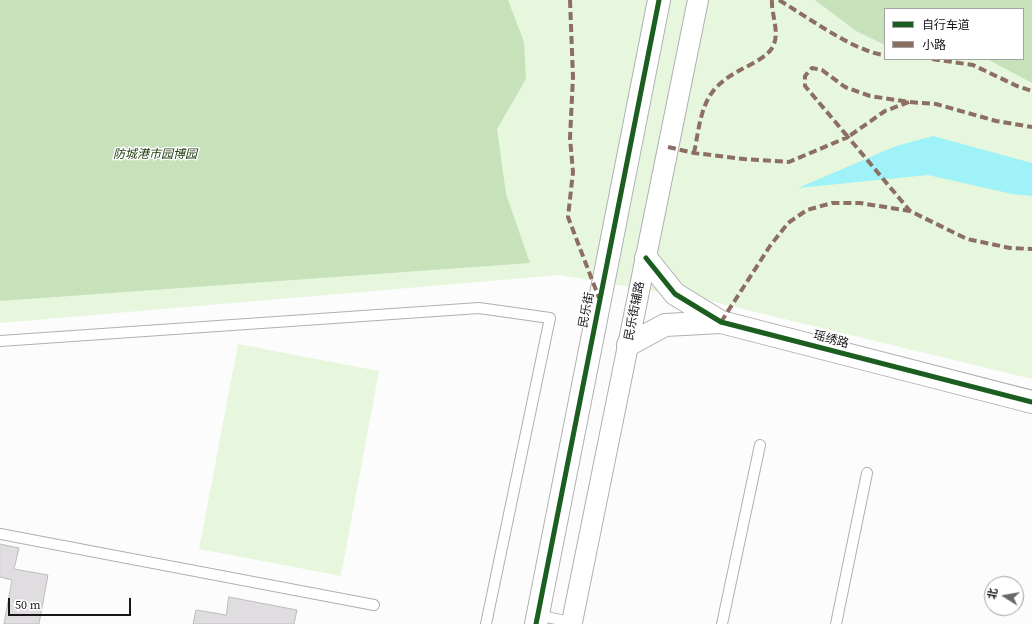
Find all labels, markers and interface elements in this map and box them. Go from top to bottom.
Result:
legend [884,8,1024,60]
text: 自行车道 [922,17,970,33]
text: 小路 [922,37,946,53]
park label: 防城港市园博园 [113,148,197,162]
street label: 民乐街辅路 [622,280,648,342]
street label: 民乐街 [576,291,598,329]
street label: 瑶绣路 [812,328,850,352]
north arrow [984,576,1024,616]
text: 北 [984,587,1001,601]
scale bar [10,590,133,616]
text: 50 m [15,597,41,613]

